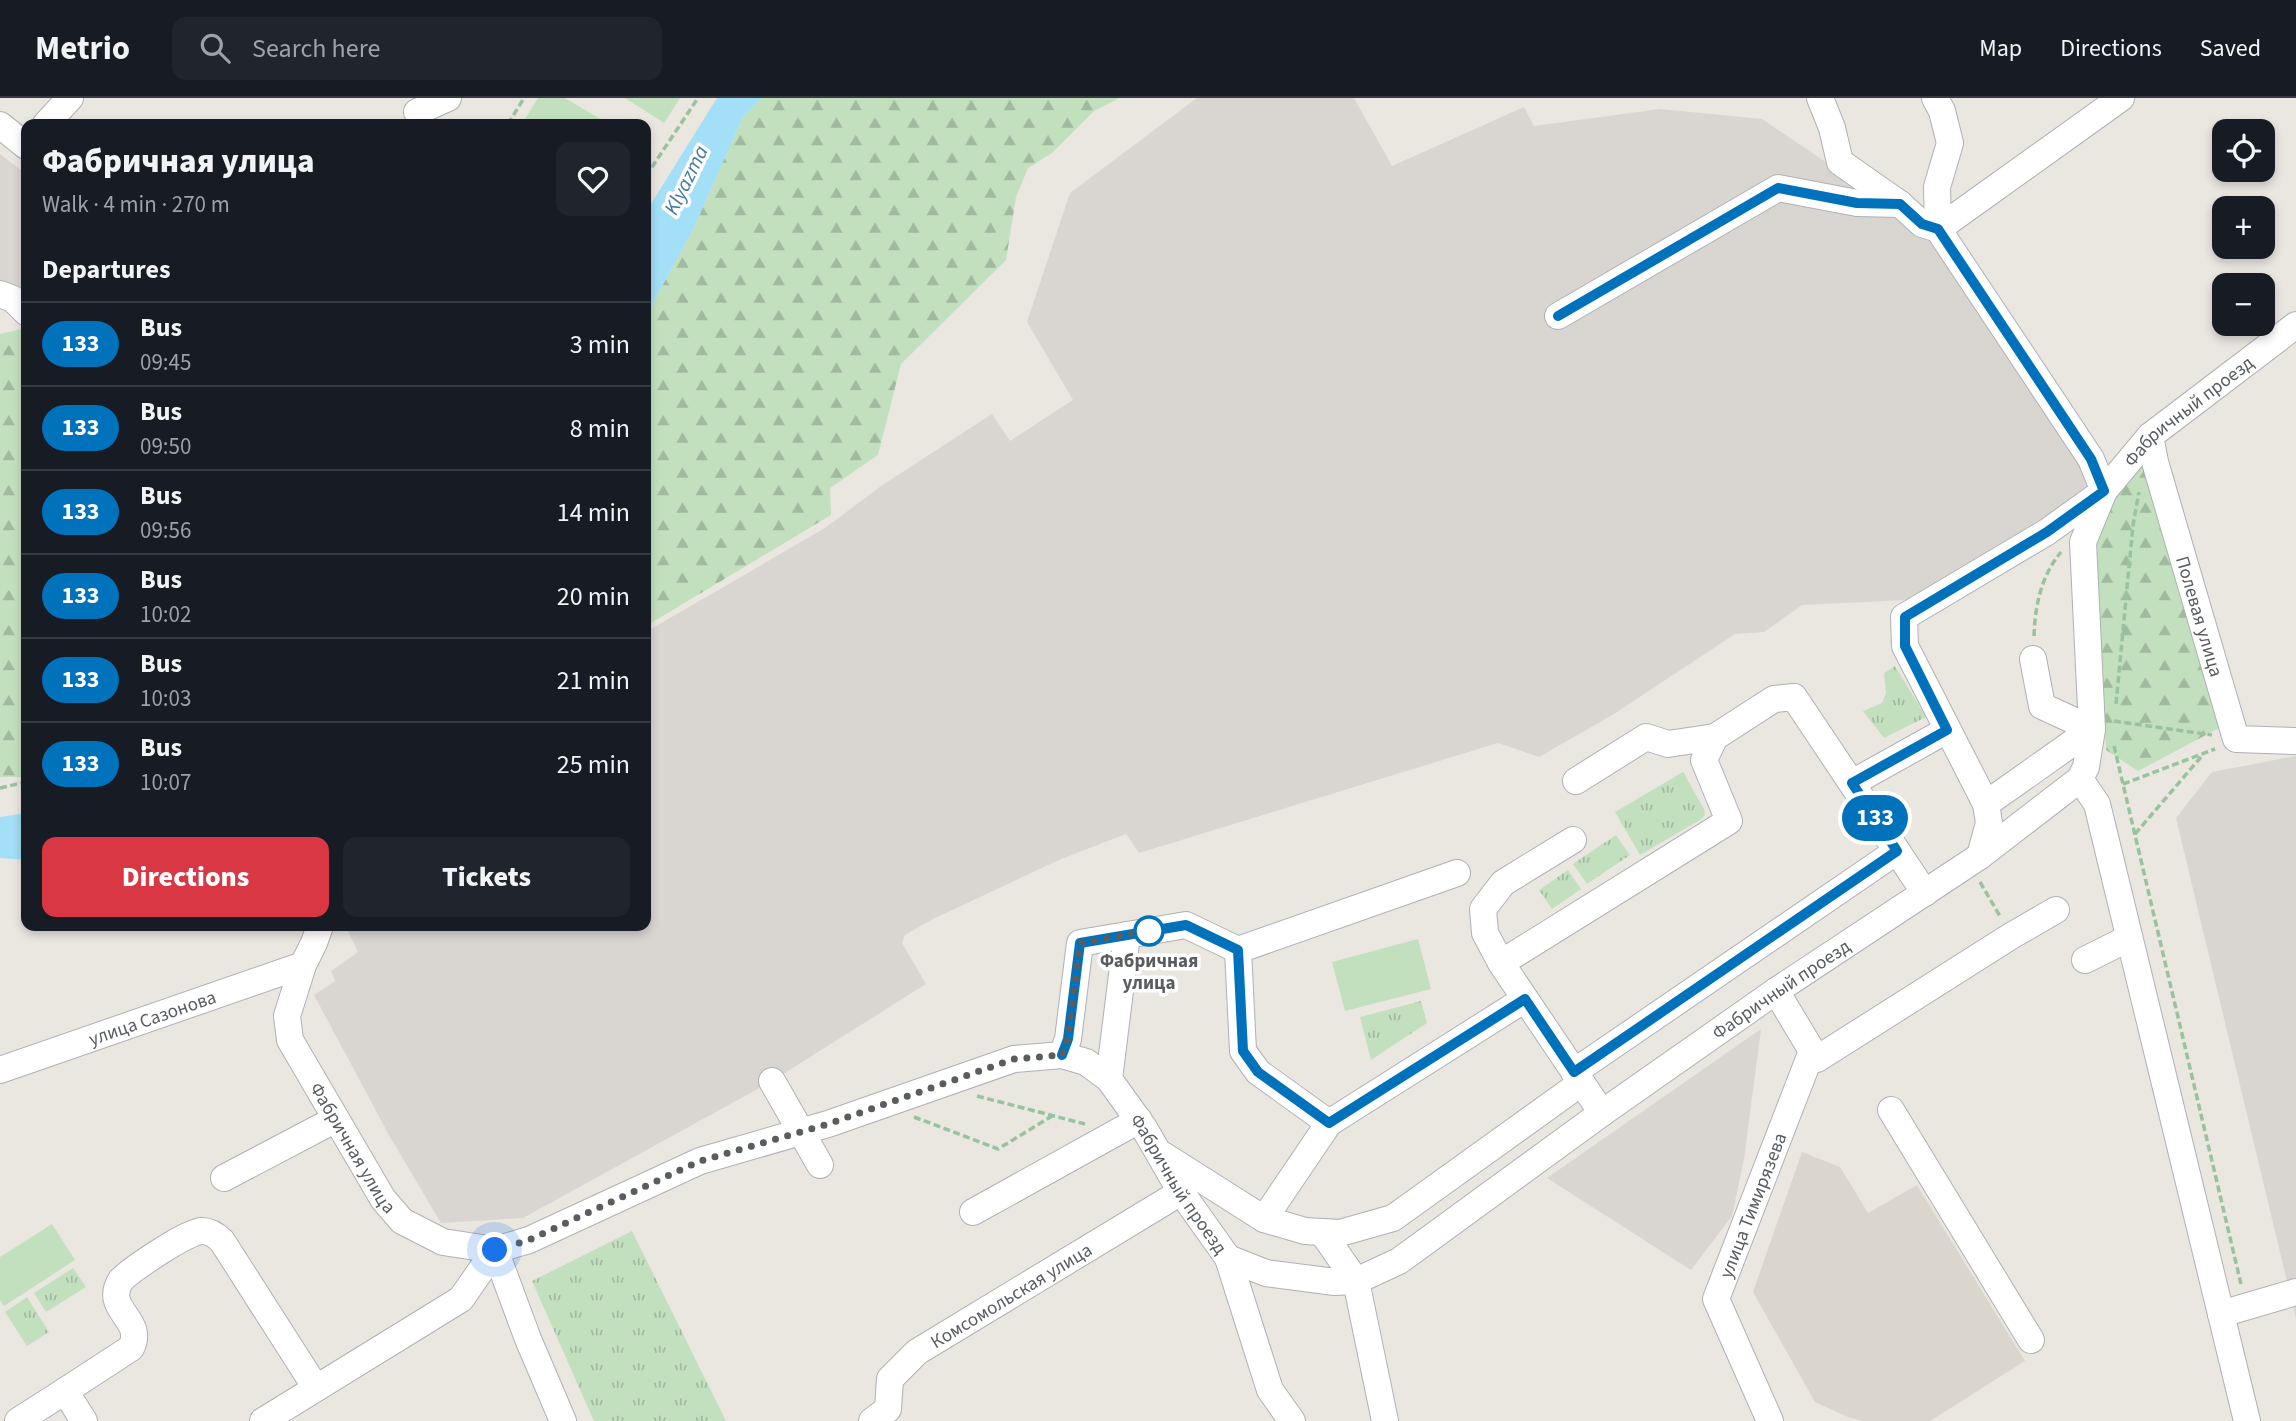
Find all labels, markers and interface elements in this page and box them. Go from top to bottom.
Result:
search box [172,17,662,80]
text: Metrio [35,25,130,72]
icon: search [196,29,234,67]
text: Search here [252,30,380,67]
text: Map [1979,31,2022,66]
text: Directions [2060,31,2162,66]
text: Saved [2200,31,2261,66]
map controls [2212,119,2275,336]
button: locate [2212,119,2275,182]
text: Фабричная улица [42,138,315,185]
water label: Klyazma [656,140,716,220]
button: heart [556,142,630,216]
text: Walk · 4 min · 270 m [42,188,230,221]
button: + [2212,196,2275,259]
text: Departures [42,251,170,288]
button: − [2212,273,2275,336]
text: Bus [140,309,182,346]
text: 133 [61,326,100,361]
text: 3 min [570,326,630,363]
text: 09:45 [140,346,191,379]
street label: Фабричный проезд [2118,350,2260,473]
text: Bus [140,393,182,430]
text: 133 [61,410,100,445]
text: 8 min [570,410,630,447]
text: 09:50 [140,430,191,463]
text: Bus [140,477,182,514]
text: 133 [61,494,100,529]
text: 14 min [557,494,630,531]
text: 09:56 [140,514,191,547]
street label: Полевая улица [2168,553,2229,680]
text: Bus [140,561,182,598]
text: 133 [61,578,100,613]
text: 20 min [557,578,630,615]
text: 10:02 [140,598,191,631]
text: Bus [140,645,182,682]
text: 133 [61,662,100,697]
text: 21 min [557,662,630,699]
text: 10:03 [140,682,191,715]
text: Bus [140,729,182,766]
text: 133 [61,746,100,781]
text: 25 min [557,746,630,783]
text: 10:07 [140,766,191,799]
line badge: 133 [1835,795,1915,841]
text: 133 [1856,800,1894,835]
button: Directions [42,837,329,917]
button: Tickets [343,837,630,917]
marker: Фабричная улица [1134,916,1164,946]
street label: Фабричный проезд [1707,933,1856,1047]
place label: Фабричная улица [1100,948,1198,997]
street label: улица Сазонова [85,984,220,1053]
street label: Фабричная улица [303,1078,402,1220]
street label: Фабричный проезд [1123,1109,1233,1260]
street label: улица Тимирязева [1713,1129,1794,1282]
your location [477,1232,512,1267]
street label: Комсомольская улица [926,1237,1098,1356]

